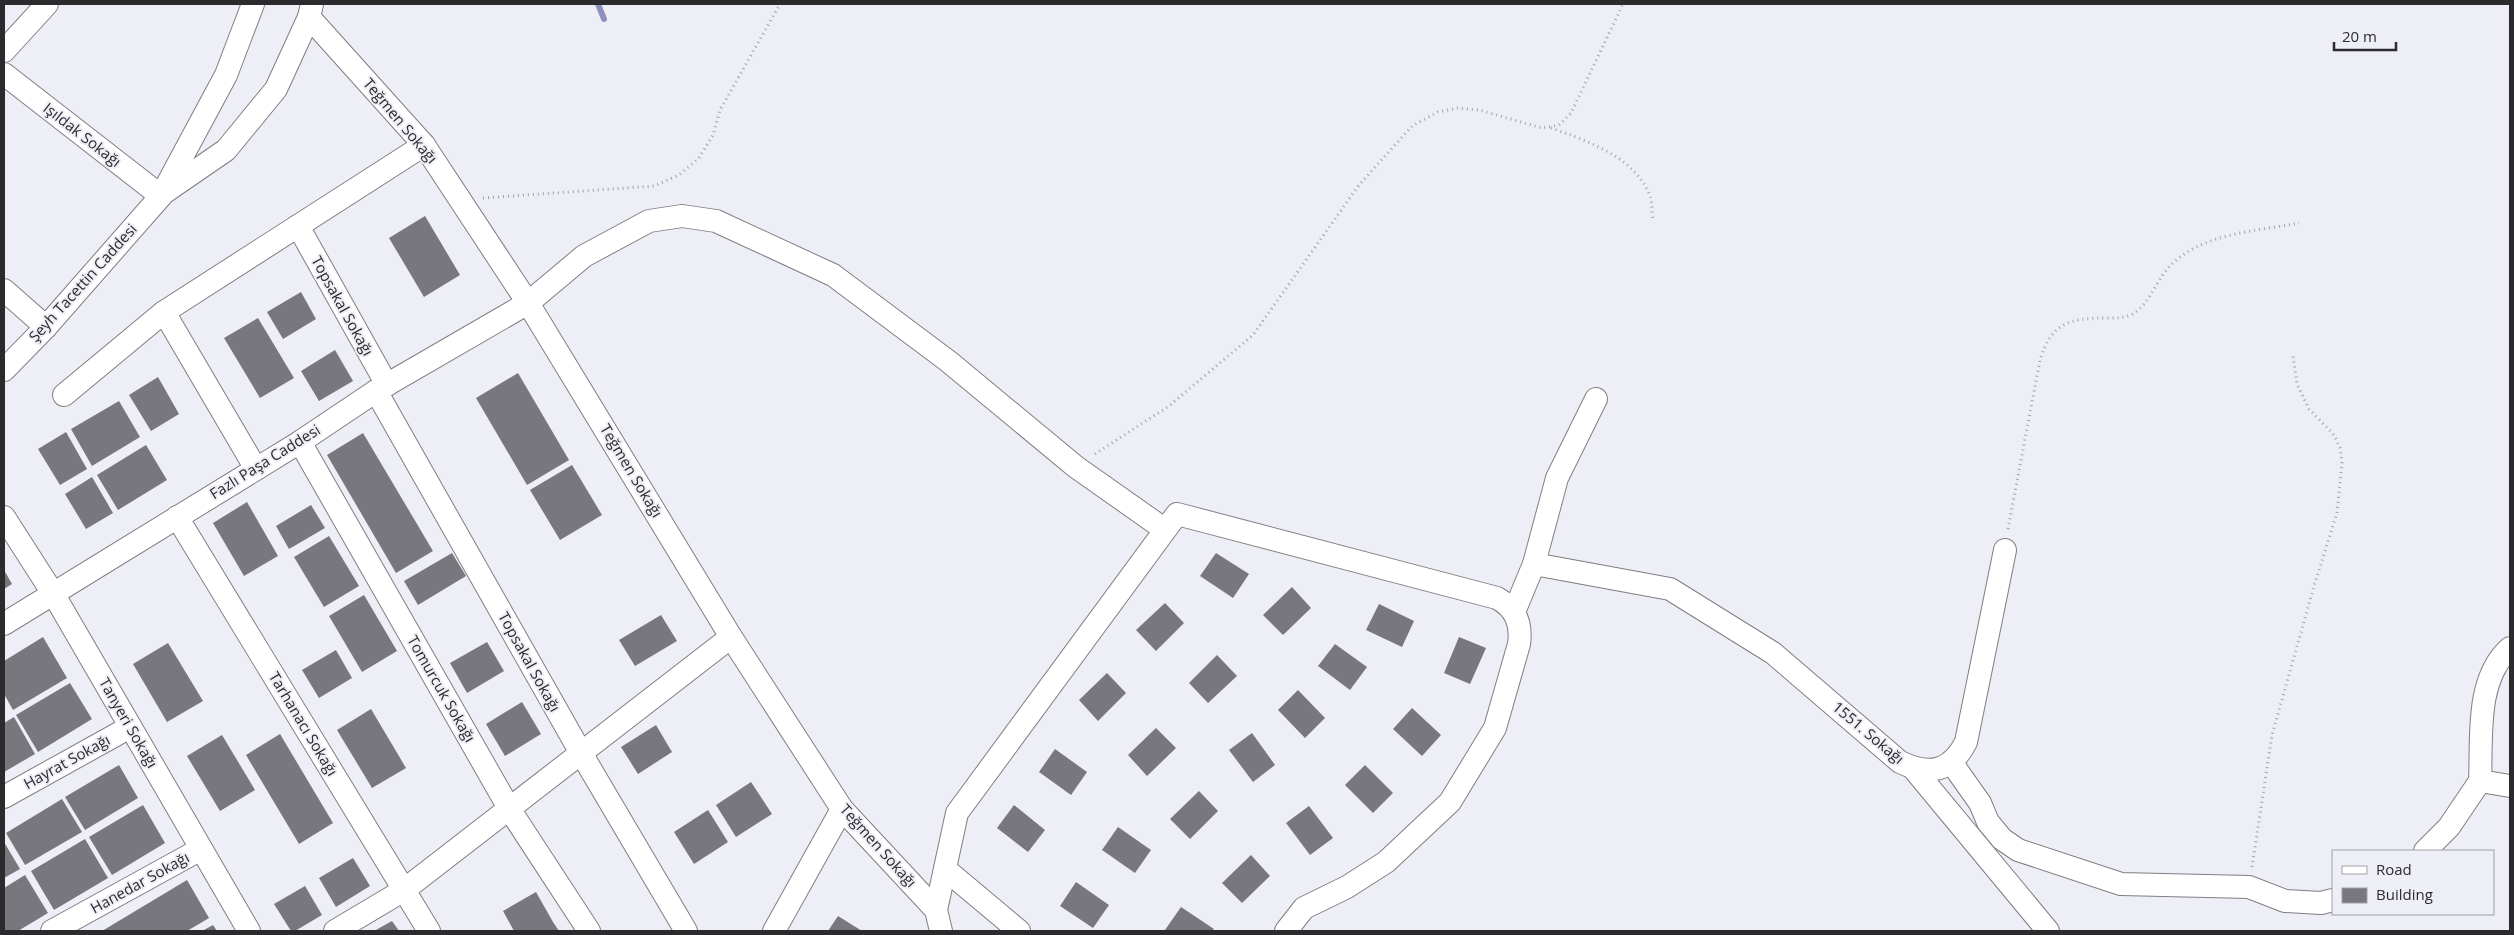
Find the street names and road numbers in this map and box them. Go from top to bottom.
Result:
street label: Teğmen Sokağı [359,73,442,167]
street label: Işıldak Sokağı [40,98,126,171]
street label: Şeyh Tacettin Caddesi [24,219,141,346]
street label: Topsakal Sokağı [307,252,379,359]
street label: Fazlı Paşa Caddesi [205,419,324,503]
street label: Teğmen Sokağı [596,420,668,521]
street label: Topsakal Sokağı [494,608,566,715]
street label: Tomurcuk Sokağı [403,632,481,745]
street label: Tarhanacı Sokağı [265,668,343,779]
street label: Tanyeri Sokağı [95,674,163,771]
street label: 1551. Sokağı [1829,696,1909,768]
street label: Hayrat Sokağı [20,729,113,793]
street label: Teğmen Sokağı [836,799,922,891]
street label: Hanedar Sokağı [87,847,192,918]

